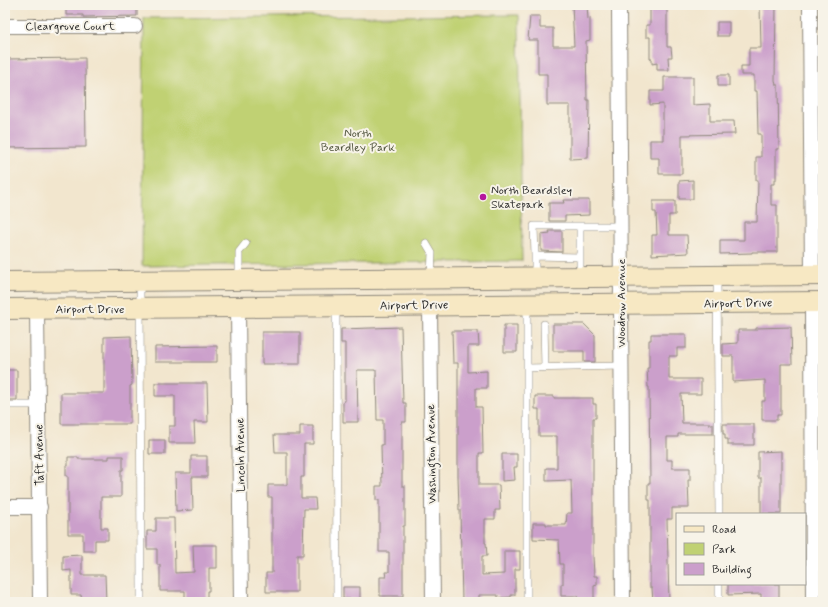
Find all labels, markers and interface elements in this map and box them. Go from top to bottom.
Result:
street label: Cleargrove Court [25,19,115,35]
park label: North Beardley Park [321,126,395,156]
place label: North Beardsley Skatepark [491,183,572,213]
marker: North Beardsley Skatepark [478,192,488,202]
street label: Woodrow Avenue [614,259,630,347]
street label: Airport Drive [703,295,773,313]
street label: Airport Drive [379,297,449,315]
street label: Airport Drive [56,302,124,318]
street label: Washington Avenue [423,404,442,504]
street label: Lincoln Avenue [232,417,250,492]
street label: Taft Avenue [31,424,49,486]
legend [676,513,806,585]
text: Road [712,522,736,538]
text: Park [712,542,736,558]
text: Building [712,562,752,579]

